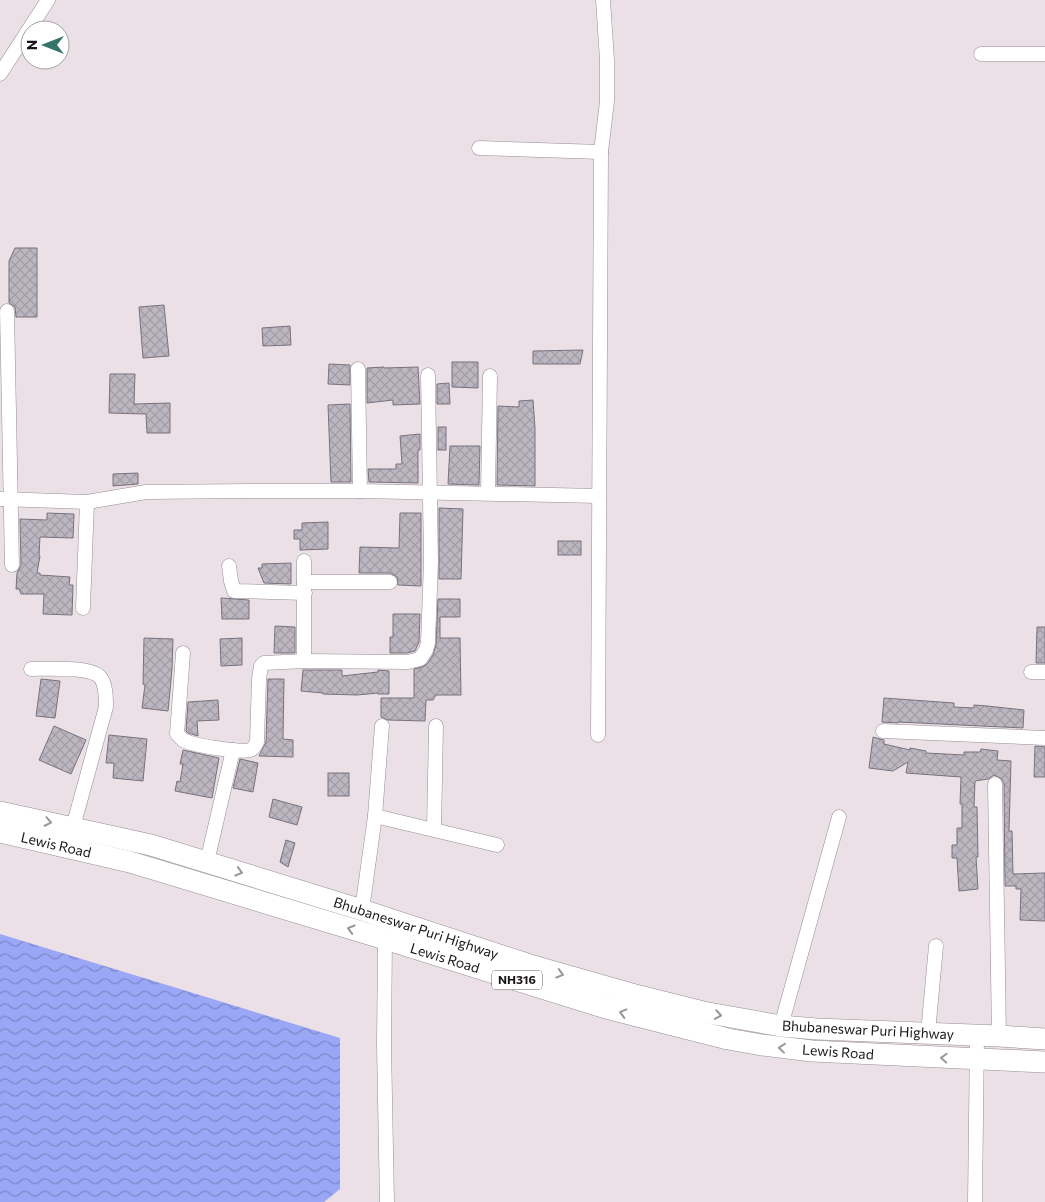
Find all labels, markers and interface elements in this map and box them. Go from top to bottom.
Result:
north arrow [20,20,70,70]
text: N [23,40,40,50]
one-way arrow [43,816,52,827]
street label: Lewis Road [19,828,93,861]
one-way arrow [234,866,242,876]
street label: Bhubaneswar Puri Highway [332,893,501,962]
one-way arrow [347,924,355,934]
street label: Lewis Road [408,939,482,976]
one-way arrow [556,968,564,978]
road number: NH316 [492,970,542,990]
one-way arrow [620,1008,628,1018]
one-way arrow [713,1009,722,1019]
street label: Bhubaneswar Puri Highway [782,1017,954,1042]
street label: Lewis Road [802,1041,874,1062]
one-way arrow [777,1043,785,1054]
one-way arrow [940,1052,948,1063]

